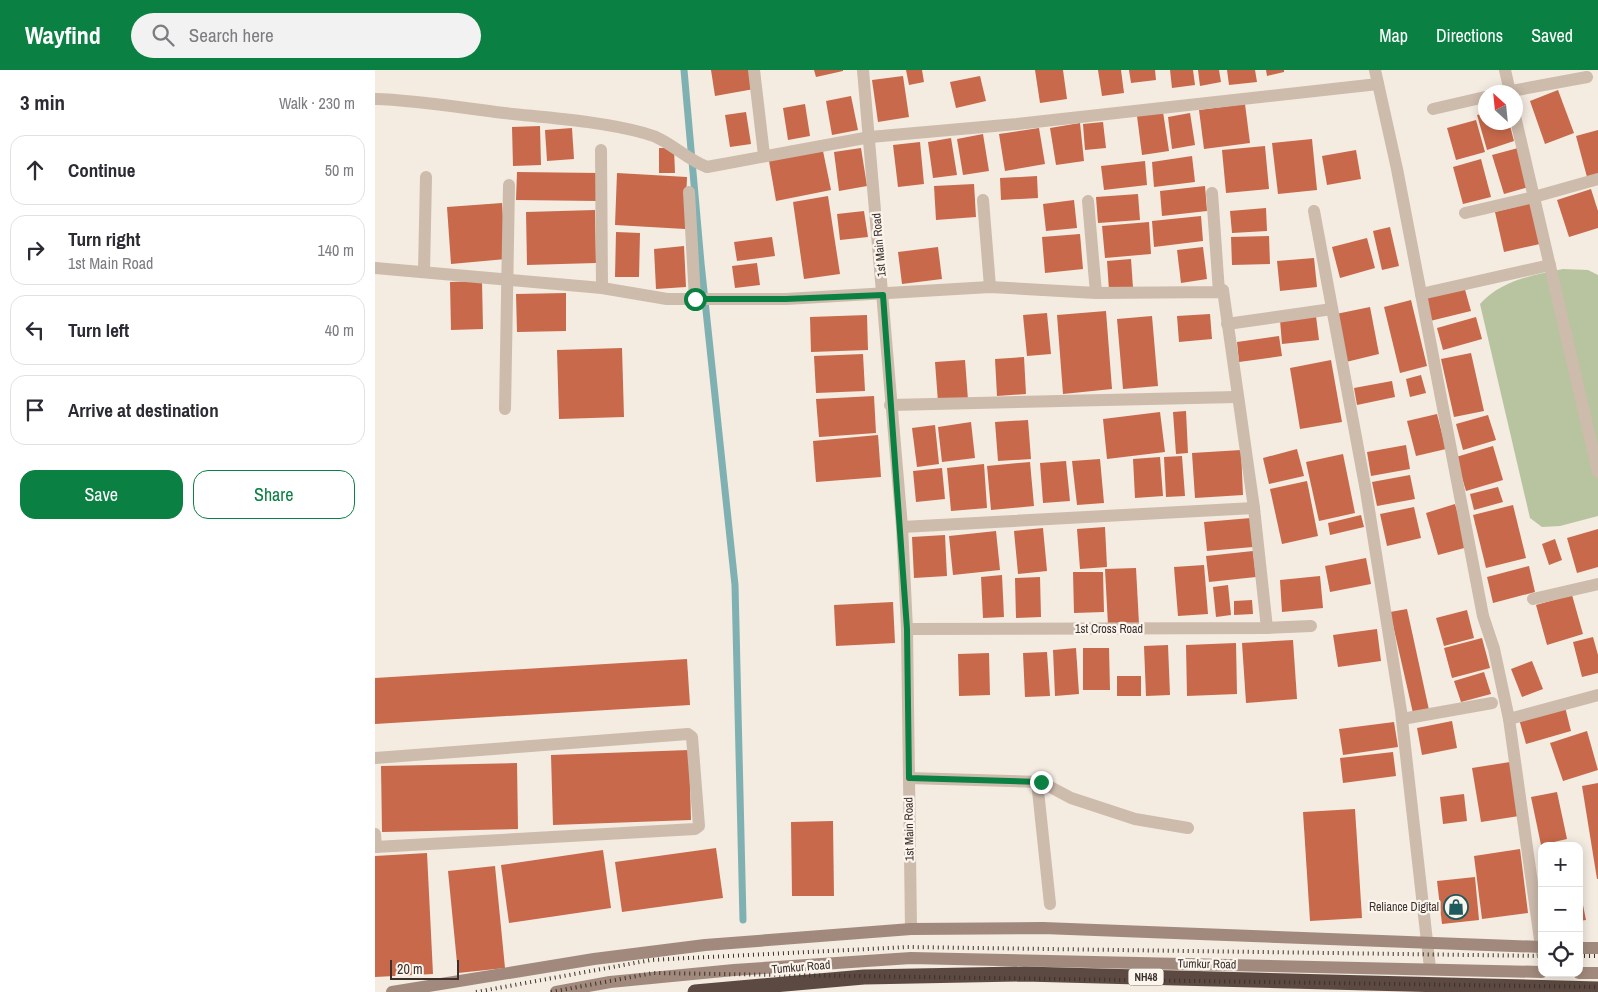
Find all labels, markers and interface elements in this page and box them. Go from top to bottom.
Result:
search box [131,13,481,58]
text: Wayfind [25,19,101,51]
icon: search [149,21,177,49]
text: Search here [189,22,274,48]
text: Map [1379,23,1408,48]
text: Directions [1436,23,1503,48]
text: Saved [1531,23,1573,48]
north arrow [1478,85,1523,130]
text: 3 min [20,88,65,117]
text: Walk · 230 m [279,92,355,114]
icon: ahead [21,156,49,184]
text: Continue [68,157,136,183]
text: 50 m [325,159,354,181]
street label: 1st Main Road [868,212,890,278]
text: Turn right [68,226,140,252]
icon: right [21,236,49,264]
text: 140 m [318,239,354,261]
text: 1st Main Road [68,252,153,274]
route start [684,288,707,311]
icon: left [21,316,49,344]
text: Turn left [68,317,129,343]
text: 40 m [325,319,354,341]
icon: arrive [21,396,49,424]
text: Arrive at destination [68,397,219,423]
button: Save [20,470,183,519]
button: Share [193,470,355,519]
street label: 1st Cross Road [1075,621,1143,637]
route end [1030,771,1053,794]
street label: 1st Main Road [900,797,918,861]
map controls [1538,842,1583,977]
button: + [1538,842,1583,887]
button: − [1538,887,1583,932]
shop icon: Reliance Digital [1443,894,1469,920]
place label: Reliance Digital [1369,899,1439,915]
button: locate [1538,932,1583,977]
street label: Tumkur Road [1177,955,1237,973]
street label: Tumkur Road [771,956,831,978]
scale bar [390,957,459,980]
text: 20 m [397,960,423,978]
road number: NH48 [1129,969,1163,986]

